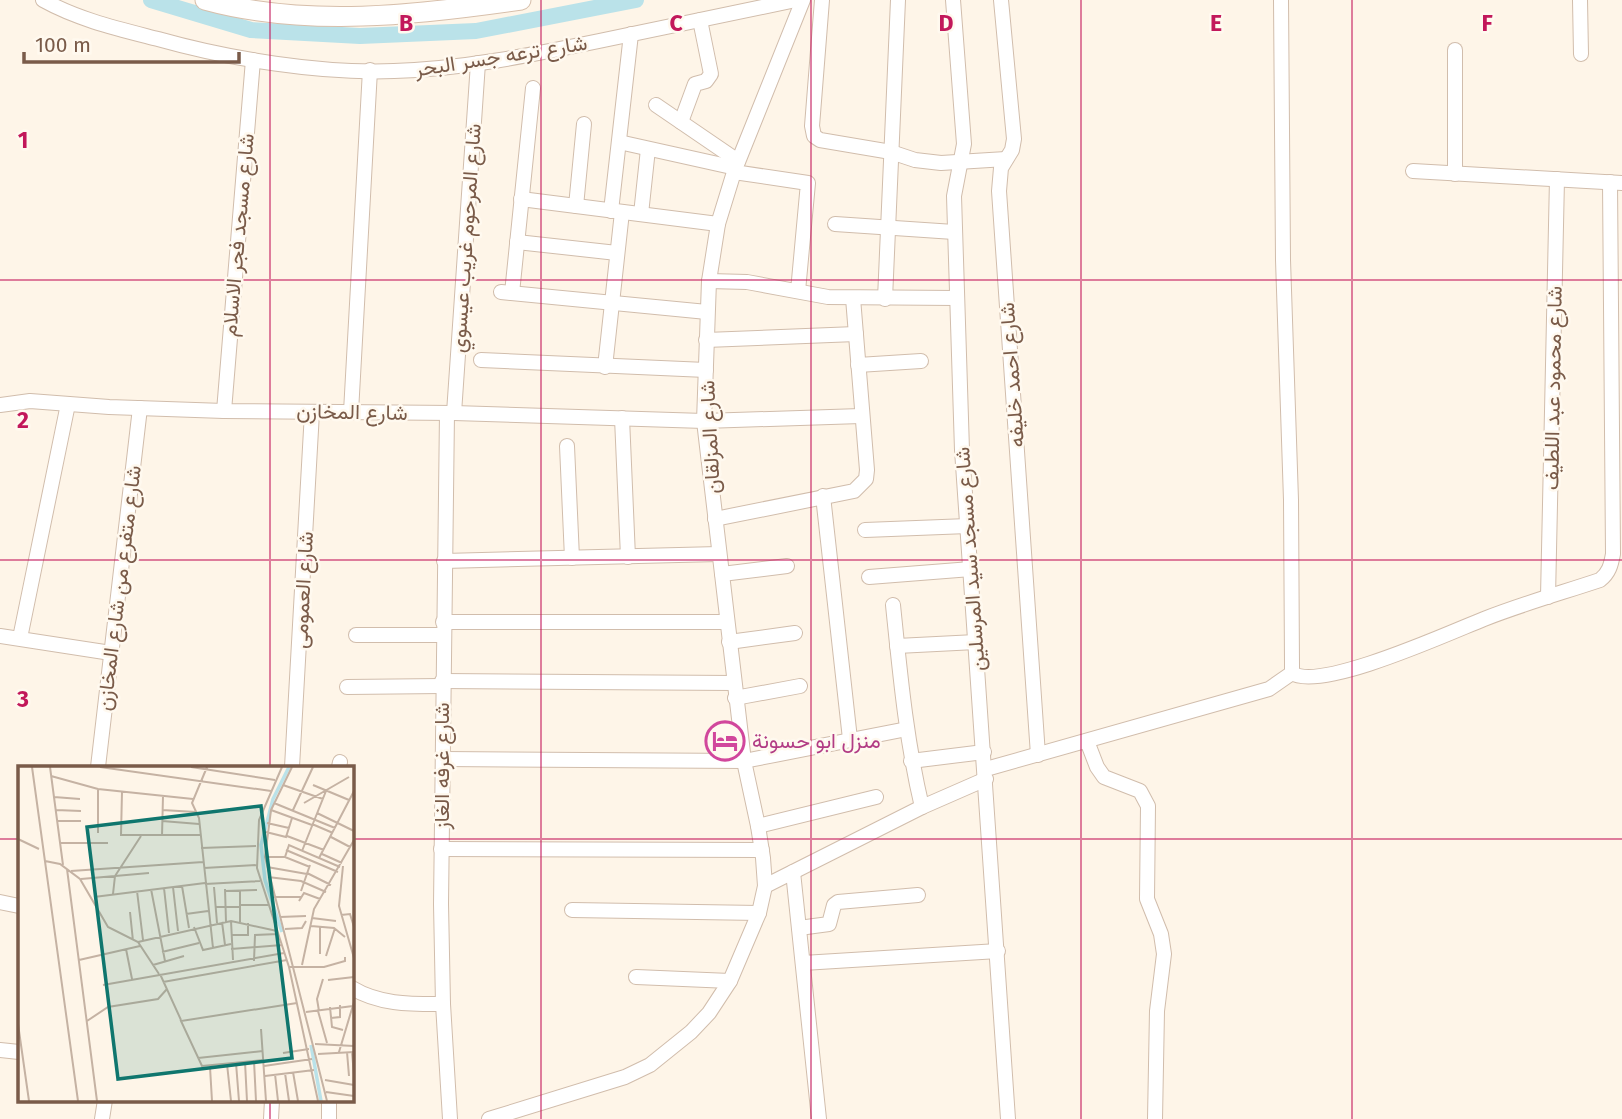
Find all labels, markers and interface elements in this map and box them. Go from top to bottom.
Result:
text: B [399,9,413,37]
text: C [669,9,683,37]
text: D [939,9,954,37]
text: E [1210,9,1222,37]
text: F [1481,9,1493,37]
scale bar [24,21,240,65]
street label: شارع ترعه جسر البحر [412,30,589,84]
text: 100 m [35,32,91,58]
street label: شارع المرحوم غريب عيسوي [445,122,491,354]
text: 1 [18,126,28,154]
street label: شارع مسجد فجر الاسلام [216,132,261,338]
street label: شارع محمود عبد اللطيف [1538,286,1569,490]
street label: شارع احمد خليفه [994,302,1031,448]
street label: شارع المزلقان [694,380,727,494]
street label: شارع المخازن [296,398,408,427]
text: 2 [17,406,29,434]
street label: شارع مسجد سيد المرسلين [949,446,992,672]
street label: شارع متفرع من شارع المخازن [91,464,148,712]
street label: شارع العمومى [287,531,320,649]
text: 3 [16,685,29,713]
street label: شارع غرفه الغاز [429,702,456,831]
hotel icon: منزل ابو حسونة [704,720,746,762]
place label: منزل ابو حسونة [752,728,881,754]
inset map [18,766,354,1102]

